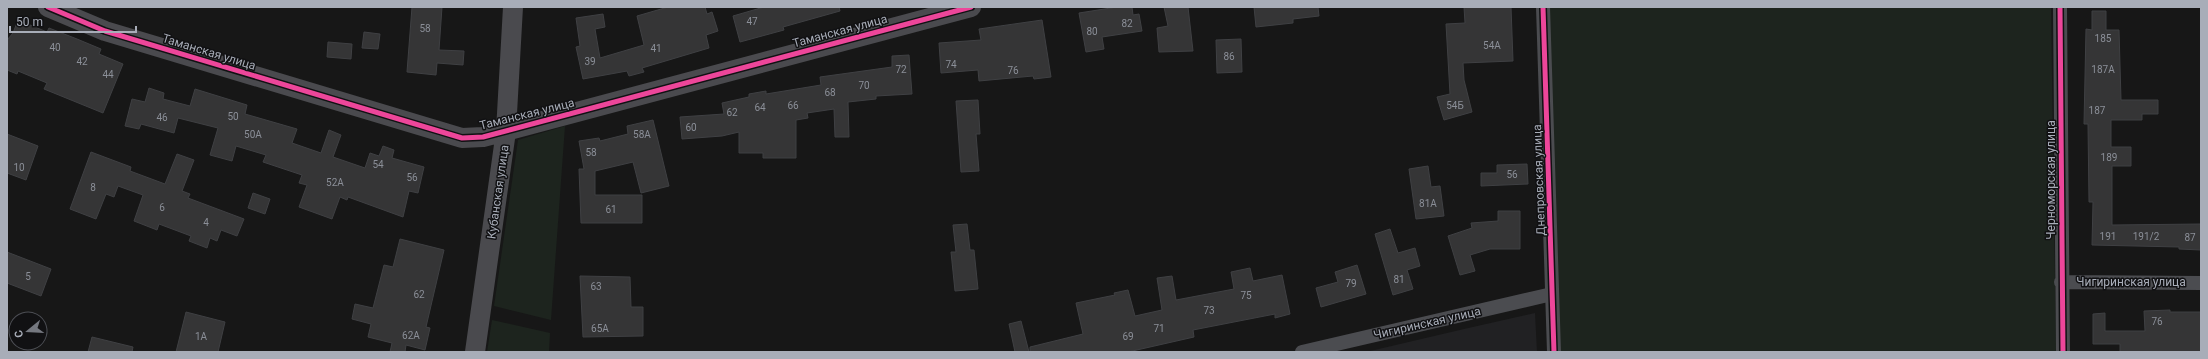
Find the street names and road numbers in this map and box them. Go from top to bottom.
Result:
street label: Таманская улица [791,12,889,50]
street label: Таманская улица [160,31,258,73]
street label: Таманская улица [478,95,576,133]
street label: Черноморская улица [2044,120,2058,240]
street label: Днепровская улица [1530,124,1548,236]
street label: Кубанская улица [484,144,512,240]
street label: Чигиринская улица [2076,275,2186,289]
street label: Чигиринская улица [1372,304,1482,342]

